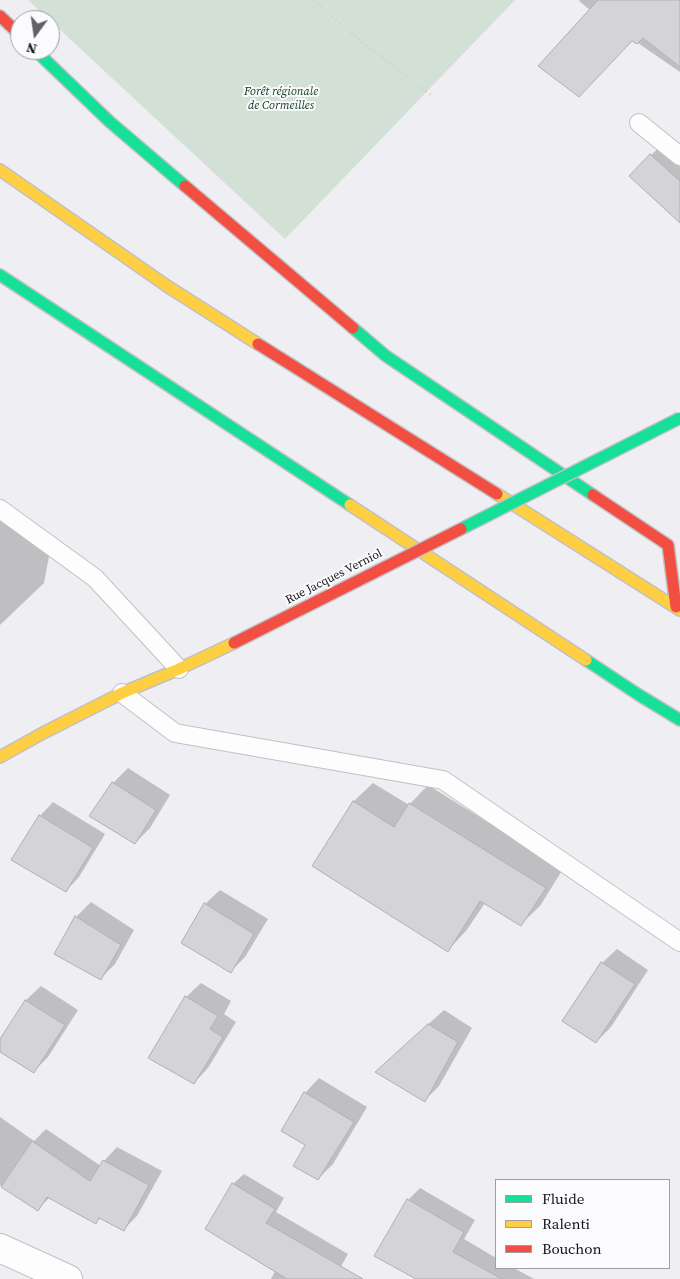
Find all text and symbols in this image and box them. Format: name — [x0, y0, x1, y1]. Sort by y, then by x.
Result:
north arrow — [10, 10, 60, 60]
text: N — [24, 38, 39, 60]
park label: Forêt régionale de Cormeilles — [244, 85, 318, 113]
street label: Rue Jacques Verniol — [283, 546, 385, 608]
legend — [495, 1179, 670, 1269]
text: Fluide — [542, 1188, 584, 1209]
text: Ralenti — [542, 1213, 590, 1234]
text: Bouchon — [542, 1238, 602, 1259]

